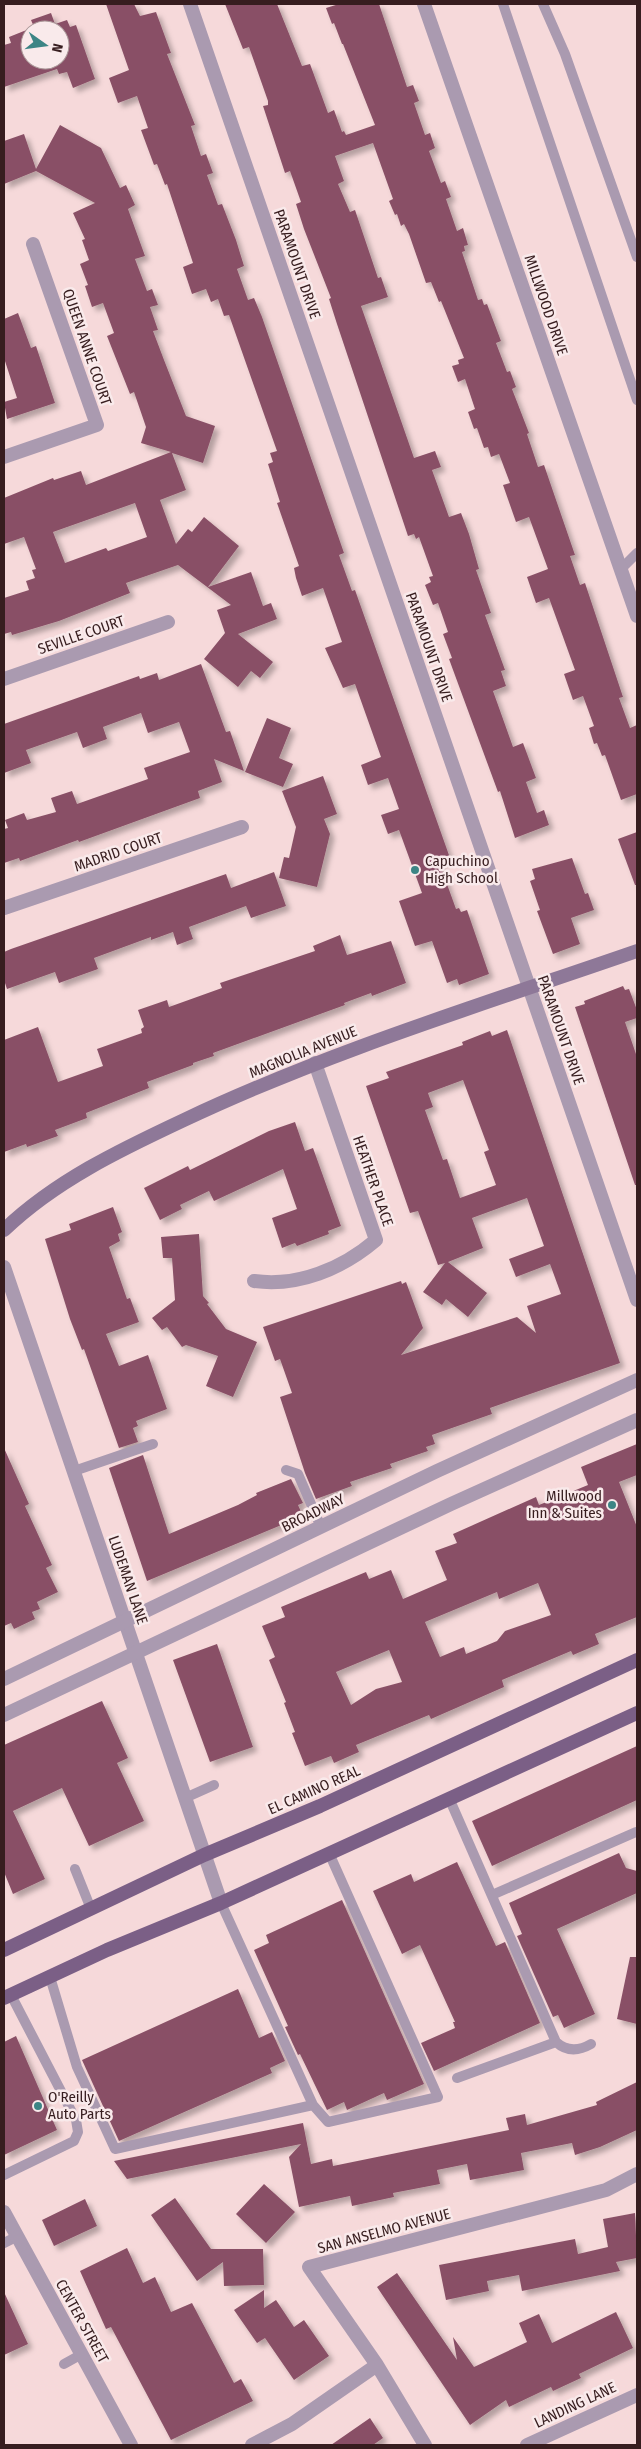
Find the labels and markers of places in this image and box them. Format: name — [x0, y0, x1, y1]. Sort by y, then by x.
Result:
place label: Capuchino High School — [425, 852, 498, 887]
marker: Capuchino High School — [409, 864, 421, 876]
place label: Millwood Inn & Suites — [528, 1487, 602, 1522]
marker: Millwood Inn & Suites — [606, 1499, 618, 1511]
place label: O'Reilly Auto Parts — [48, 2088, 111, 2123]
marker: O'Reilly Auto Parts — [32, 2100, 44, 2112]

